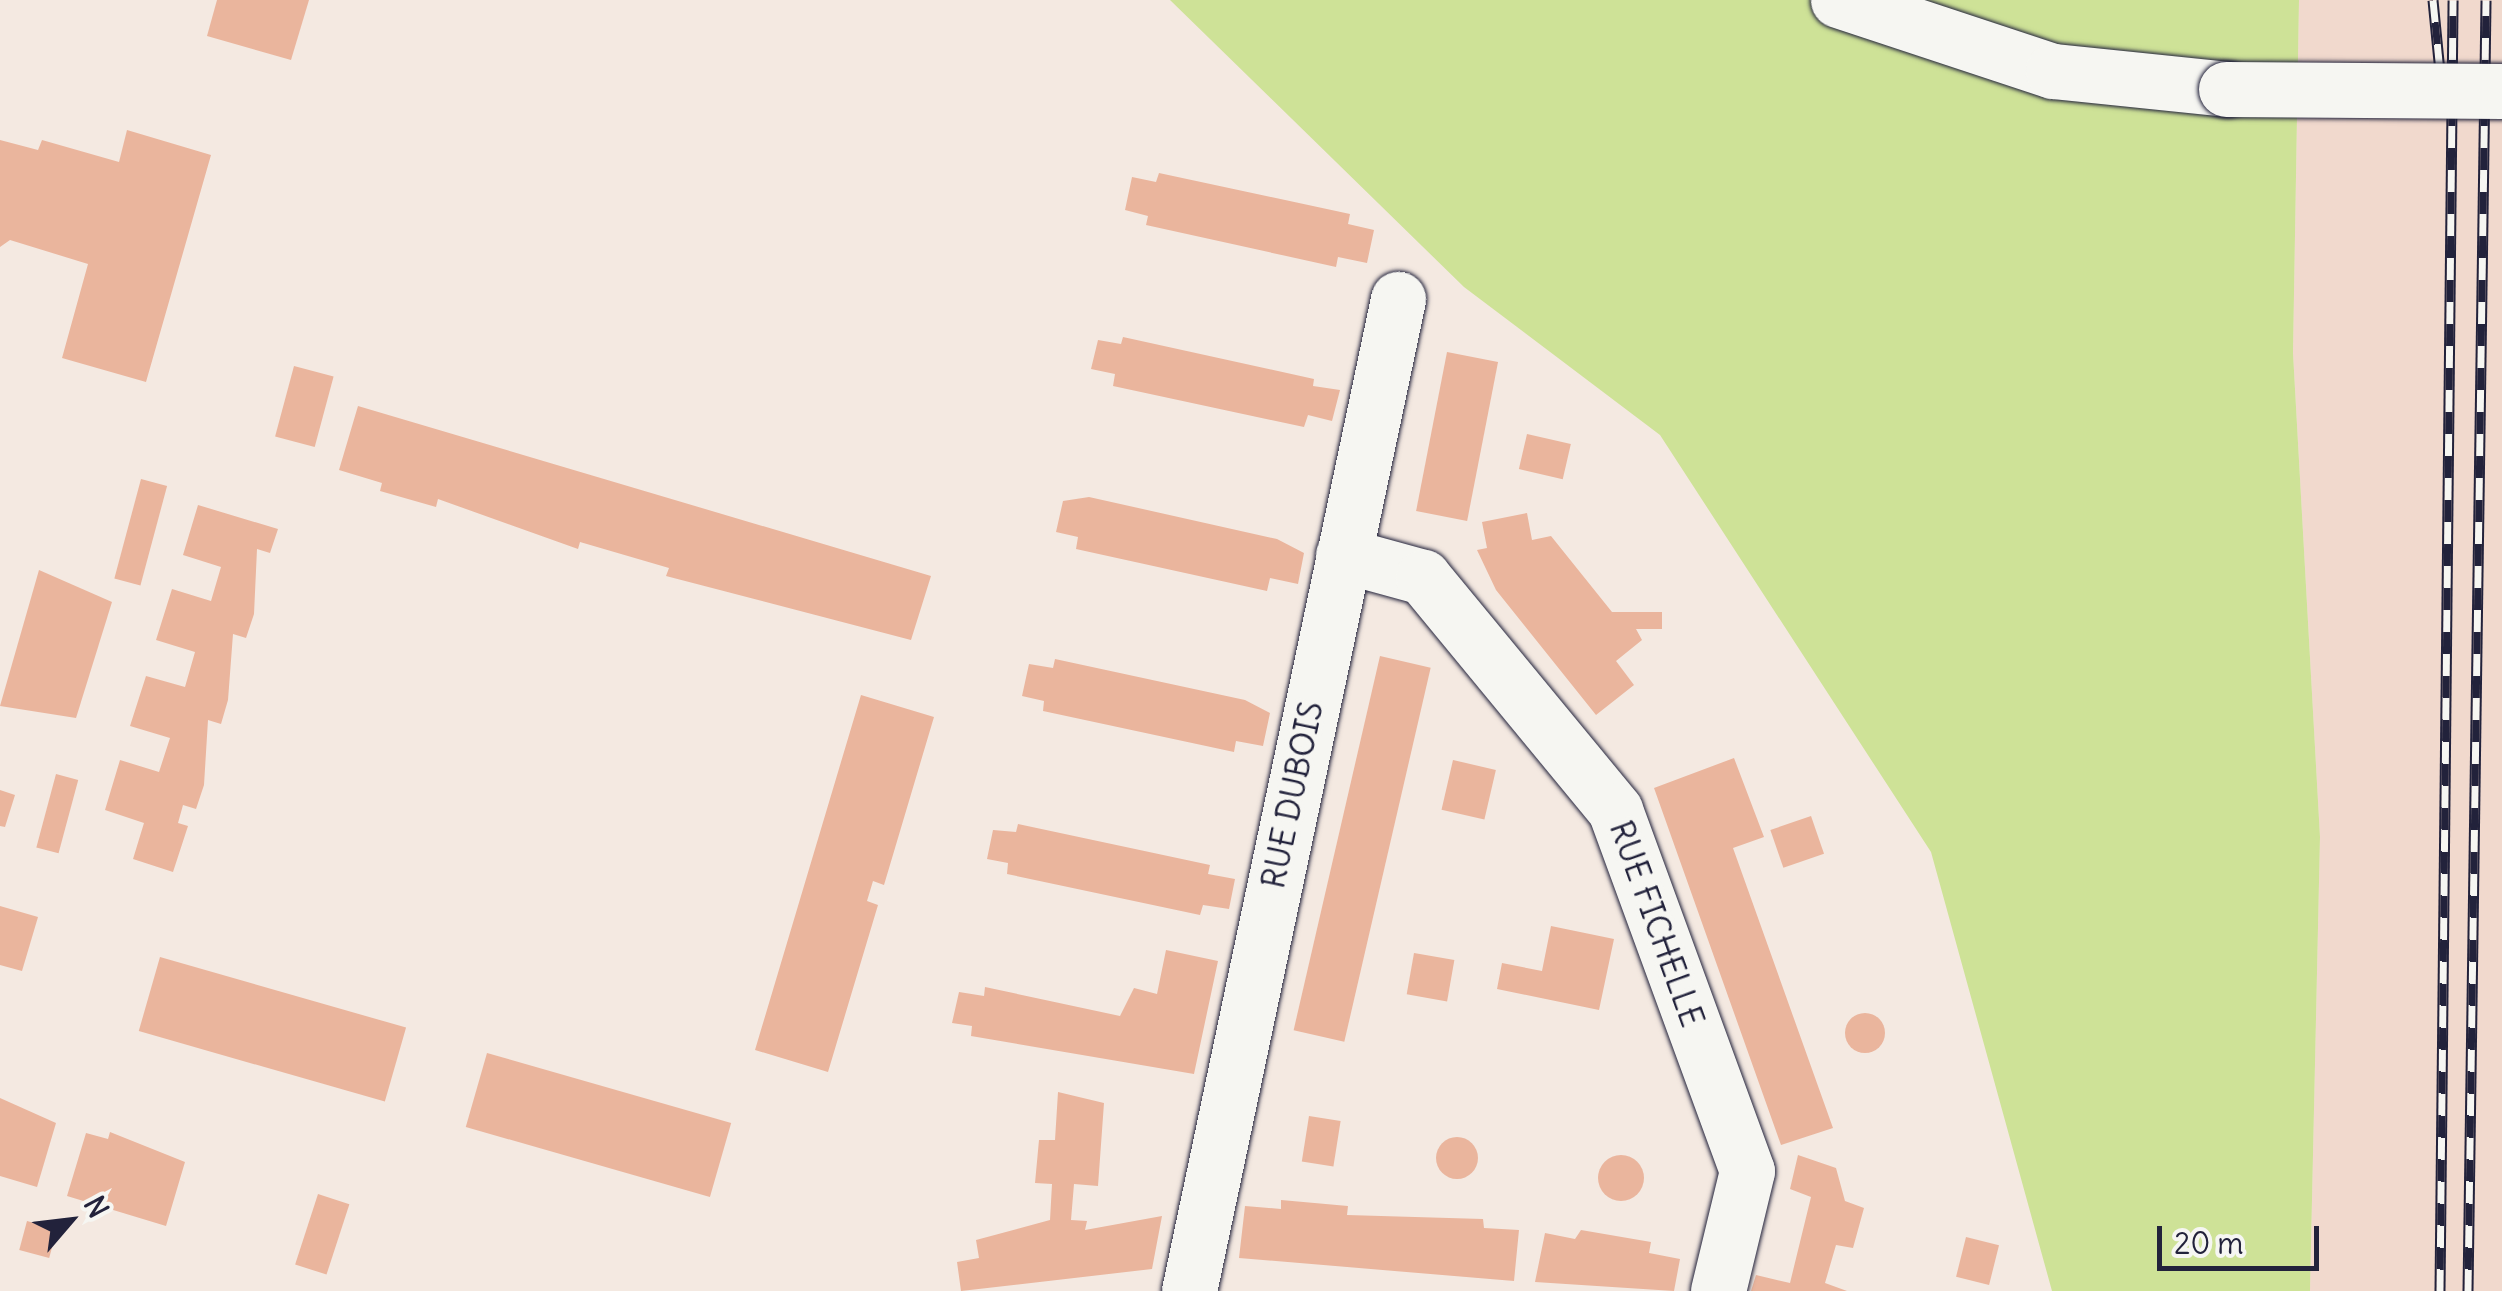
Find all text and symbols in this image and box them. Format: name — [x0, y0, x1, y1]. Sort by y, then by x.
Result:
street label: RUE DUBOIS — [1254, 698, 1332, 892]
street label: RUE FICHELLE — [1601, 816, 1711, 1032]
north arrow — [20, 1171, 120, 1271]
text: N — [76, 1190, 117, 1224]
scale bar — [2162, 1206, 2324, 1268]
text: 20 m — [2174, 1224, 2244, 1262]

